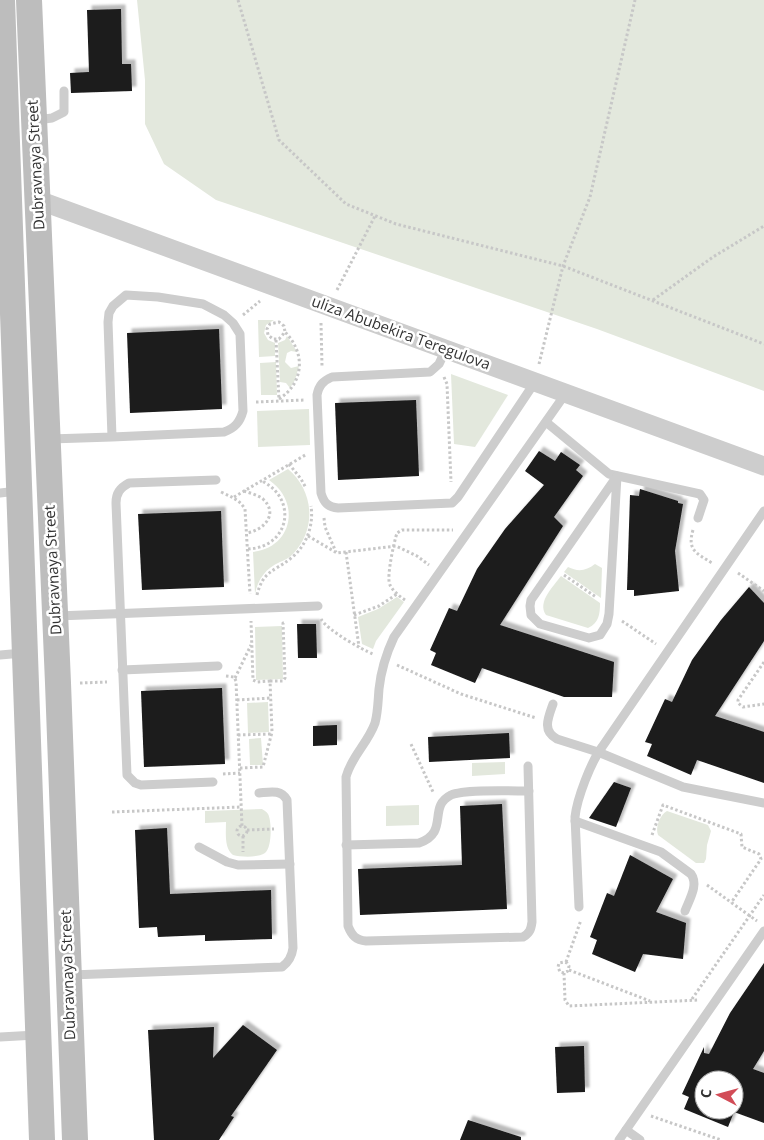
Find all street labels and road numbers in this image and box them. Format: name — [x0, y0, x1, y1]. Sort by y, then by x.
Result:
street label: Dubravnaya Street — [22, 99, 48, 231]
street label: uliza Abubekira Teregulova — [309, 290, 493, 374]
street label: Dubravnaya Street — [39, 504, 65, 636]
street label: Dubravnaya Street — [55, 910, 79, 1041]

